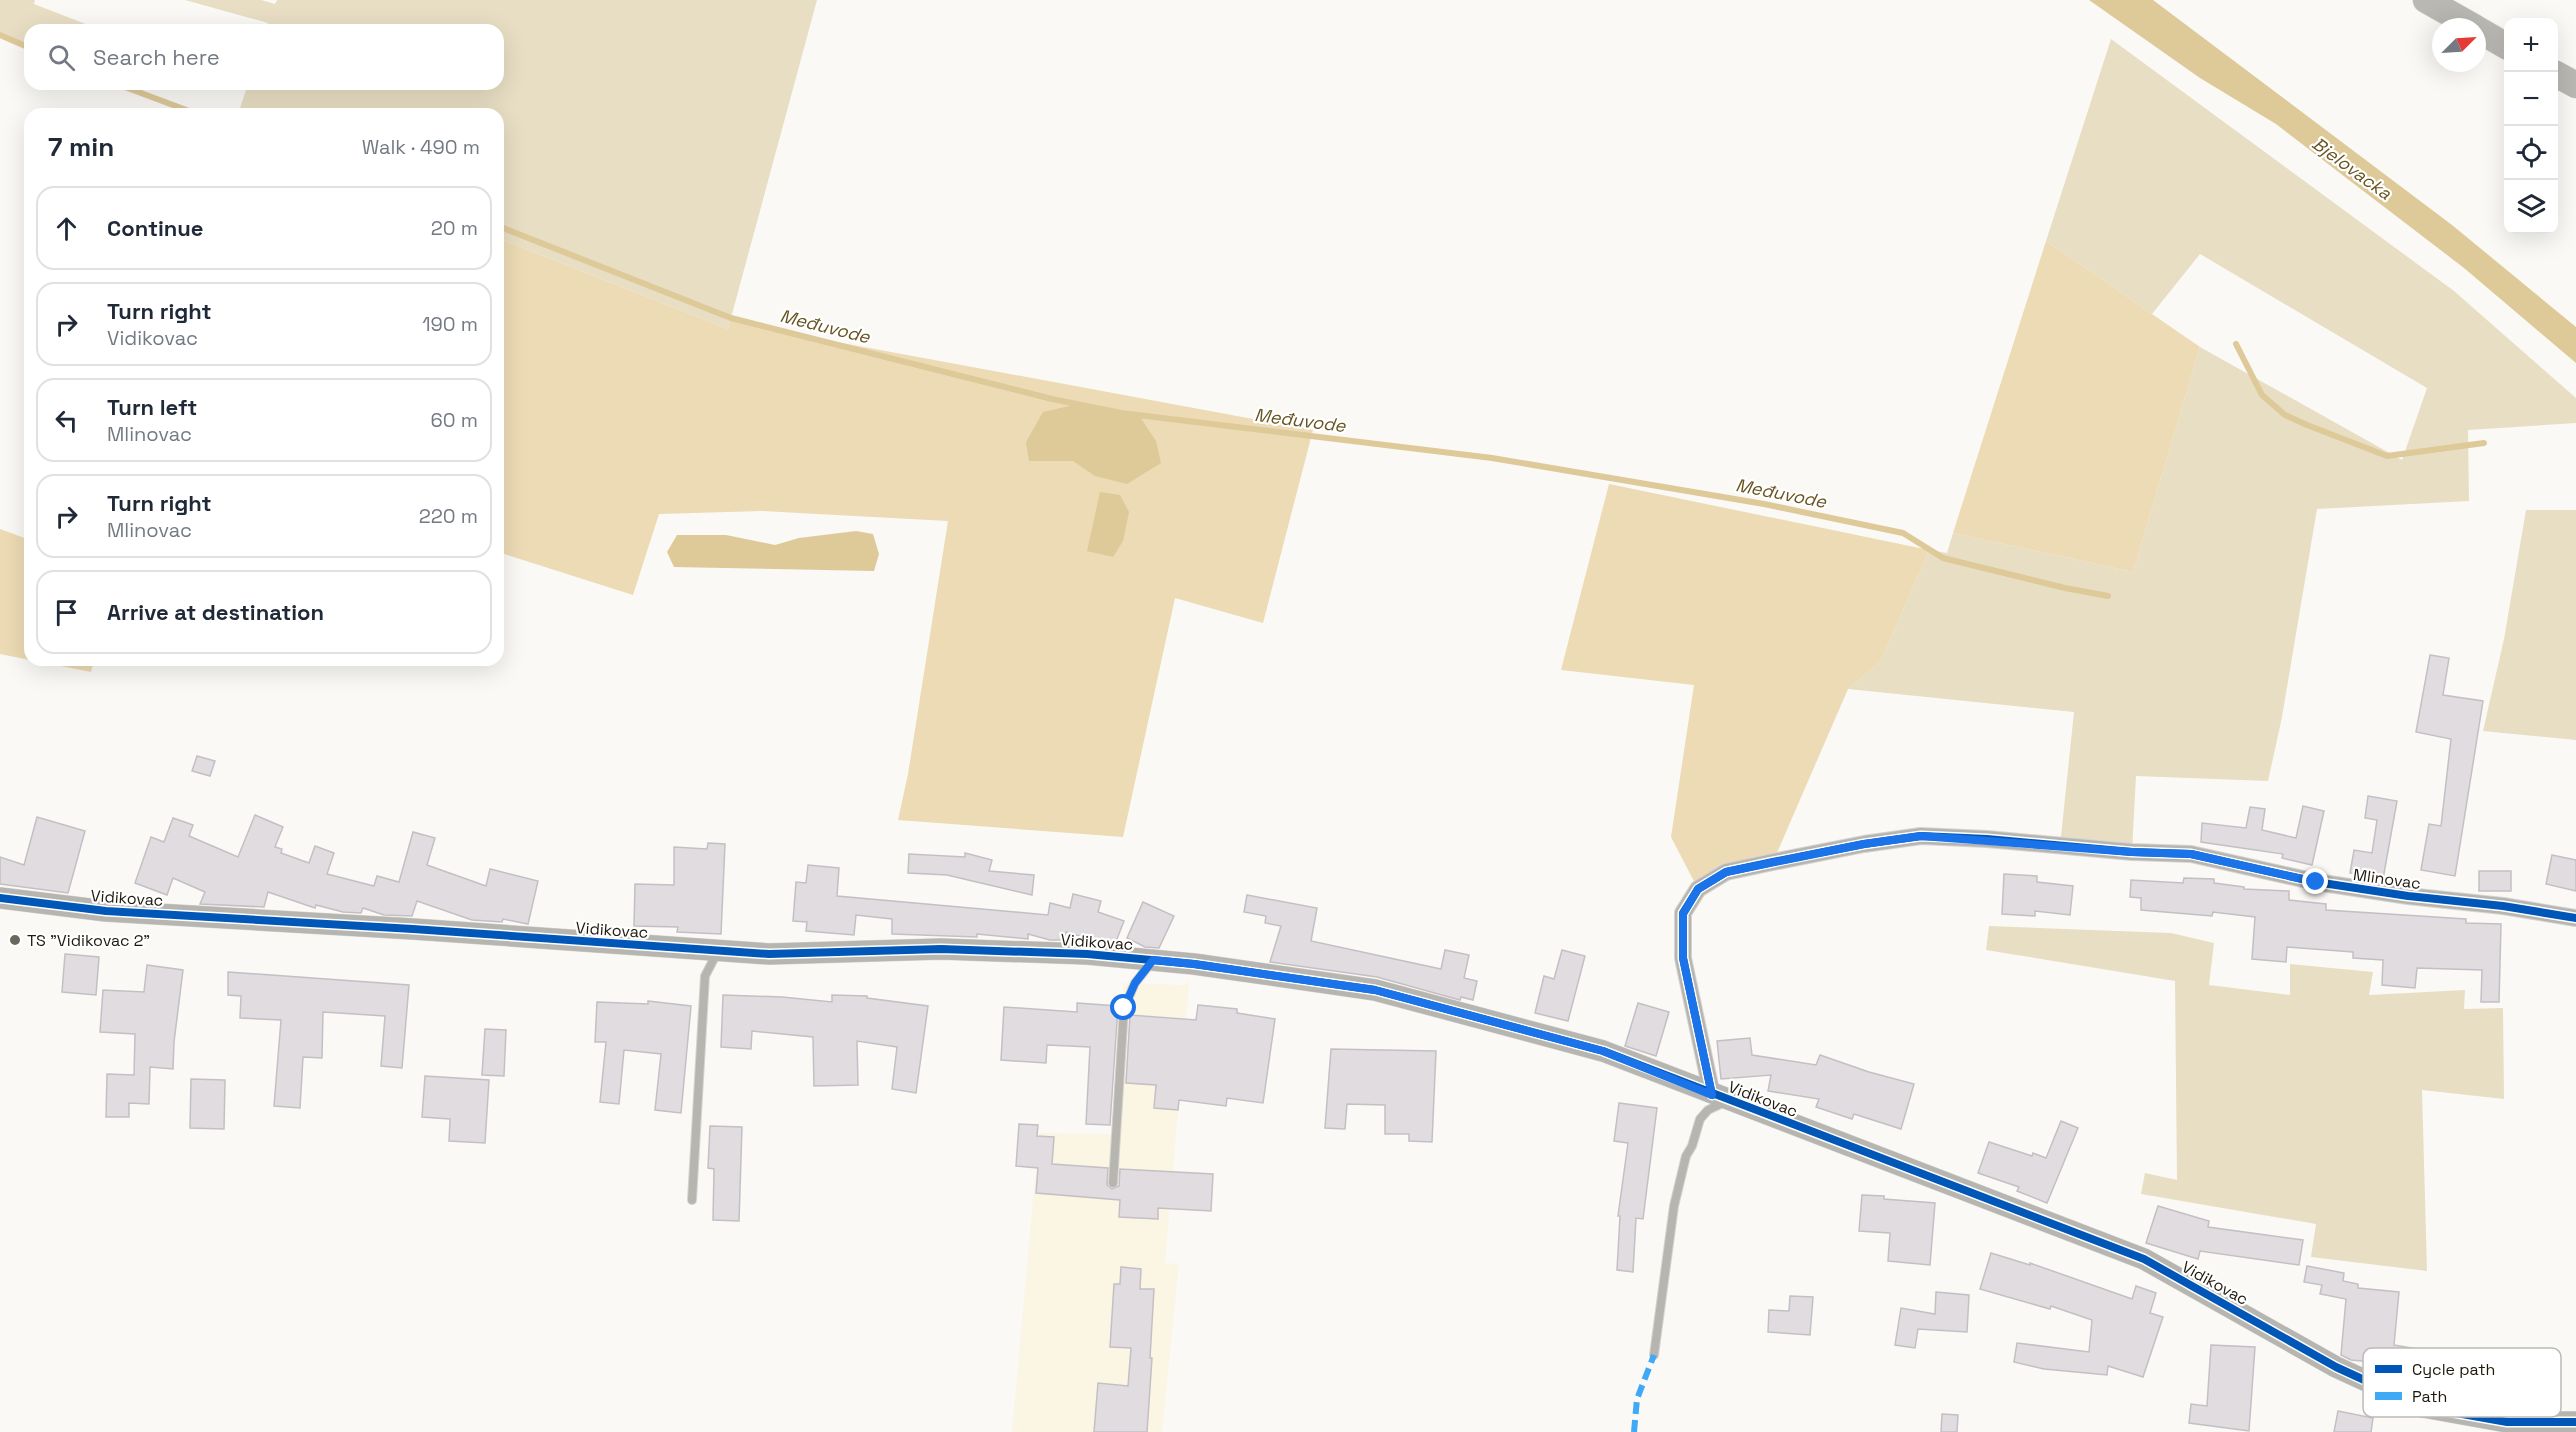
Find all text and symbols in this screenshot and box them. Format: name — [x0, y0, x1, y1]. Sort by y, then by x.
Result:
north arrow — [2432, 18, 2486, 72]
map controls — [2504, 18, 2558, 234]
button: + — [2504, 18, 2558, 72]
search box — [24, 24, 504, 90]
icon: search — [45, 41, 78, 74]
text: Search here — [93, 43, 220, 71]
button: − — [2504, 72, 2558, 126]
button: locate — [2504, 126, 2558, 180]
text: 7 min — [48, 130, 114, 164]
water label: Bjelovacka — [2308, 132, 2397, 205]
text: Walk · 490 m — [362, 134, 480, 160]
button: layers — [2504, 180, 2558, 234]
icon: ahead — [50, 212, 83, 245]
text: Continue — [107, 214, 203, 242]
text: 20 m — [431, 215, 478, 241]
text: Turn right — [107, 297, 212, 325]
water label: Međuvode — [778, 304, 873, 349]
icon: right — [50, 308, 83, 341]
text: 190 m — [422, 311, 478, 337]
text: Vidikovac — [107, 325, 198, 351]
text: Turn left — [107, 393, 197, 421]
water label: Međuvode — [1253, 403, 1348, 437]
icon: left — [50, 404, 83, 437]
text: 60 m — [431, 407, 478, 433]
text: Mlinovac — [107, 421, 192, 447]
water label: Međuvode — [1734, 473, 1829, 513]
text: Turn right — [107, 489, 212, 517]
icon: right — [50, 500, 83, 533]
text: 220 m — [419, 503, 478, 529]
text: Mlinovac — [107, 517, 192, 543]
icon: arrive — [50, 596, 83, 629]
text: Arrive at destination — [107, 598, 324, 626]
street label: Mlinovac — [2352, 864, 2422, 894]
route end — [2302, 868, 2328, 894]
street label: Vidikovac — [90, 885, 164, 911]
street label: Vidikovac — [575, 917, 649, 943]
street label: Vidikovac — [1060, 929, 1134, 955]
place label: TS "Vidikovac 2" — [27, 930, 150, 951]
marker: TS "Vidikovac 2" — [8, 933, 22, 947]
route start — [1110, 994, 1136, 1020]
street label: Vidikovac — [1725, 1076, 1801, 1122]
street label: Vidikovac — [2178, 1256, 2252, 1310]
legend — [2363, 1348, 2561, 1417]
text: Cycle path — [2412, 1359, 2495, 1380]
text: Path — [2412, 1386, 2447, 1407]

